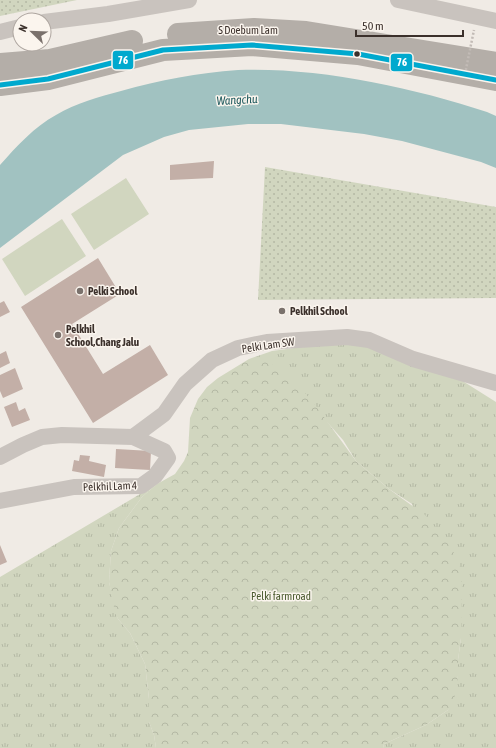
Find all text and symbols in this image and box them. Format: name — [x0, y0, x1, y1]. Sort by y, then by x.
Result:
north arrow — [12, 12, 52, 52]
scale bar — [356, 12, 463, 38]
text: 50 m — [362, 19, 384, 33]
text: N — [16, 23, 30, 33]
street label: S Doebum Lam — [218, 24, 278, 36]
unlabelled marker — [352, 49, 362, 59]
line badge: 76 — [112, 50, 134, 70]
line badge: 76 — [390, 53, 413, 72]
text: 76 — [118, 54, 128, 66]
text: 76 — [397, 56, 407, 68]
water label: Wangchu — [216, 92, 258, 108]
place label: Pelki School — [88, 285, 138, 297]
marker: Pelki School — [75, 286, 85, 296]
place label: Pelkhil School — [290, 305, 349, 317]
marker: Pelkhil School — [277, 306, 287, 316]
place label: Pelkhil School,Chang Jalu — [66, 323, 139, 348]
marker: Pelkhil School,Chang Jalu — [53, 330, 63, 340]
street label: Pelki Lam SW — [241, 335, 295, 355]
street label: Pelkhil Lam 4 — [83, 479, 137, 493]
park label: Pelki farmroad — [251, 590, 311, 602]

